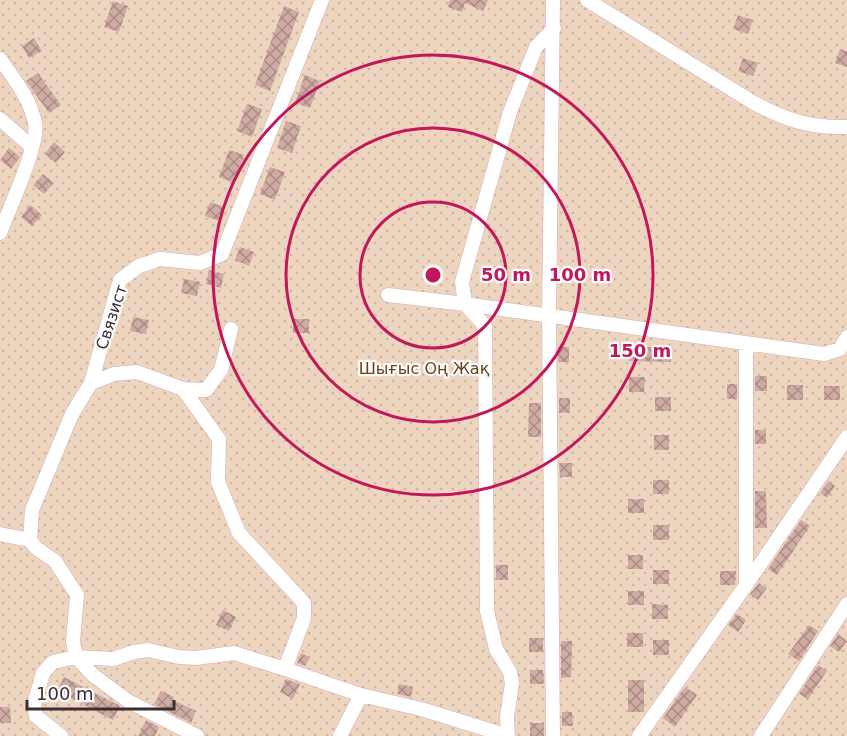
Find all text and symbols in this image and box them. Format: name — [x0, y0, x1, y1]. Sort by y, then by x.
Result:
text: 50 m — [481, 264, 531, 285]
text: 100 m — [549, 264, 611, 285]
centre of rings — [423, 265, 443, 285]
street label: Связист — [92, 282, 131, 352]
text: 150 m — [609, 340, 671, 361]
park label: Шығыс Оң Жақ — [359, 359, 490, 378]
scale bar — [27, 673, 174, 711]
text: 100 m — [36, 683, 94, 704]

